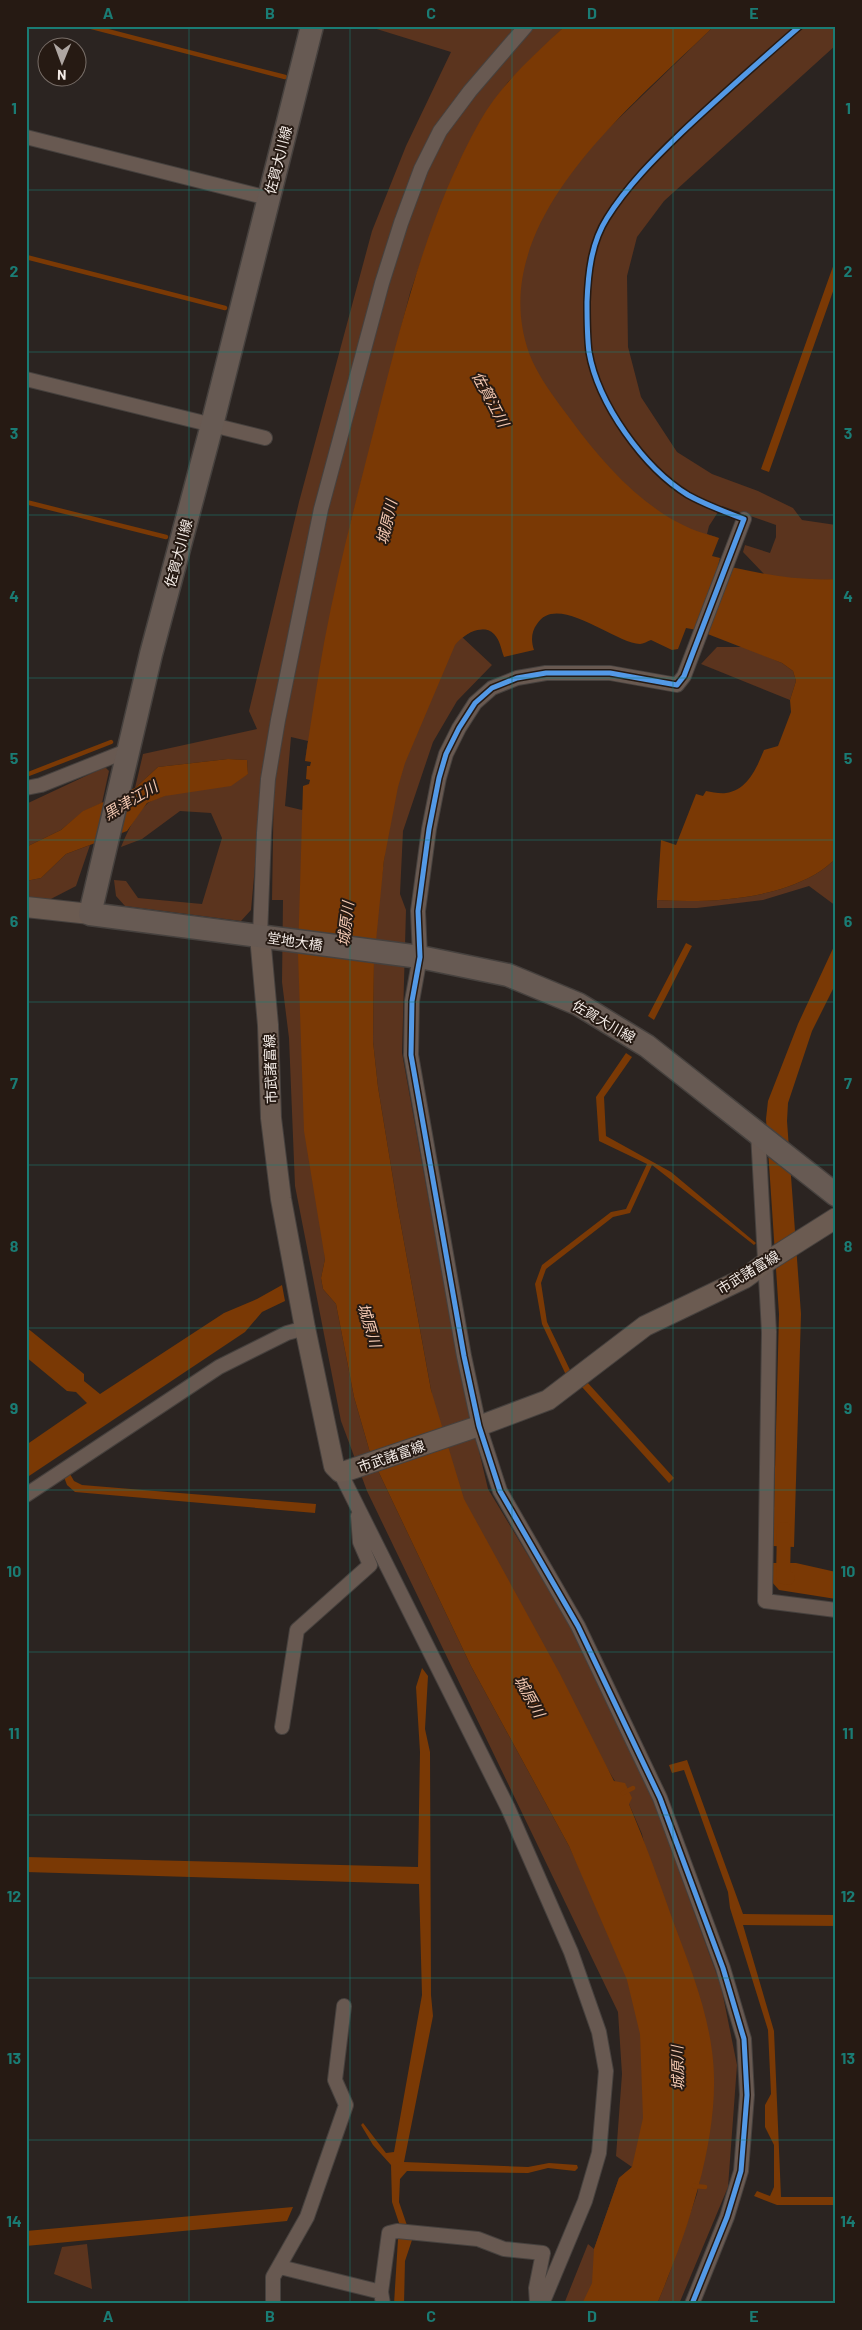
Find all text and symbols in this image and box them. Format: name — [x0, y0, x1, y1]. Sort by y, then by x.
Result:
text: A — [103, 3, 114, 22]
text: B — [265, 3, 275, 22]
text: C — [426, 3, 436, 22]
text: D — [587, 3, 597, 22]
text: E — [749, 3, 759, 22]
north arrow — [38, 38, 88, 88]
text: N — [57, 67, 67, 84]
text: 1 — [11, 98, 17, 117]
text: 1 — [845, 98, 851, 117]
street label: 佐賀大川線 — [261, 124, 295, 196]
text: 2 — [10, 261, 19, 280]
text: 2 — [844, 261, 853, 280]
water label: 佐賀江川 — [469, 368, 514, 431]
text: 3 — [10, 423, 18, 442]
text: 3 — [844, 423, 852, 442]
water label: 城原川 — [372, 496, 400, 546]
street label: 佐賀大川線 — [161, 517, 195, 589]
text: 4 — [9, 586, 19, 605]
text: 4 — [843, 586, 853, 605]
text: 5 — [10, 748, 19, 767]
text: 5 — [844, 748, 853, 767]
water label: 黒津江川 — [100, 776, 162, 823]
water label: 城原川 — [333, 899, 357, 947]
text: 6 — [10, 911, 19, 930]
text: 6 — [844, 911, 853, 930]
street label: 堂地大橋 — [266, 929, 324, 953]
street label: 佐賀大川線 — [569, 996, 639, 1046]
street label: 市武諸富線 — [260, 1034, 280, 1104]
text: 7 — [10, 1073, 18, 1092]
text: 7 — [844, 1073, 852, 1092]
text: 8 — [10, 1236, 19, 1255]
text: 8 — [844, 1236, 853, 1255]
street label: 市武諸富線 — [714, 1247, 782, 1297]
water label: 城原川 — [355, 1301, 386, 1351]
text: 9 — [10, 1398, 18, 1417]
text: 9 — [844, 1398, 852, 1417]
street label: 市武諸富線 — [355, 1437, 427, 1475]
text: 10 — [7, 1561, 21, 1580]
text: 10 — [841, 1561, 855, 1580]
water label: 城原川 — [511, 1672, 550, 1722]
text: 11 — [8, 1723, 20, 1742]
text: 11 — [842, 1723, 854, 1742]
text: 12 — [7, 1886, 21, 1905]
text: 12 — [841, 1886, 855, 1905]
water label: 城原川 — [668, 2043, 686, 2091]
text: 13 — [7, 2048, 21, 2067]
text: 13 — [841, 2048, 855, 2067]
text: 14 — [6, 2211, 22, 2230]
text: 14 — [840, 2211, 856, 2230]
text: A — [103, 2306, 114, 2325]
text: B — [265, 2306, 275, 2325]
text: C — [426, 2306, 436, 2325]
text: D — [587, 2306, 597, 2325]
text: E — [749, 2306, 759, 2325]

